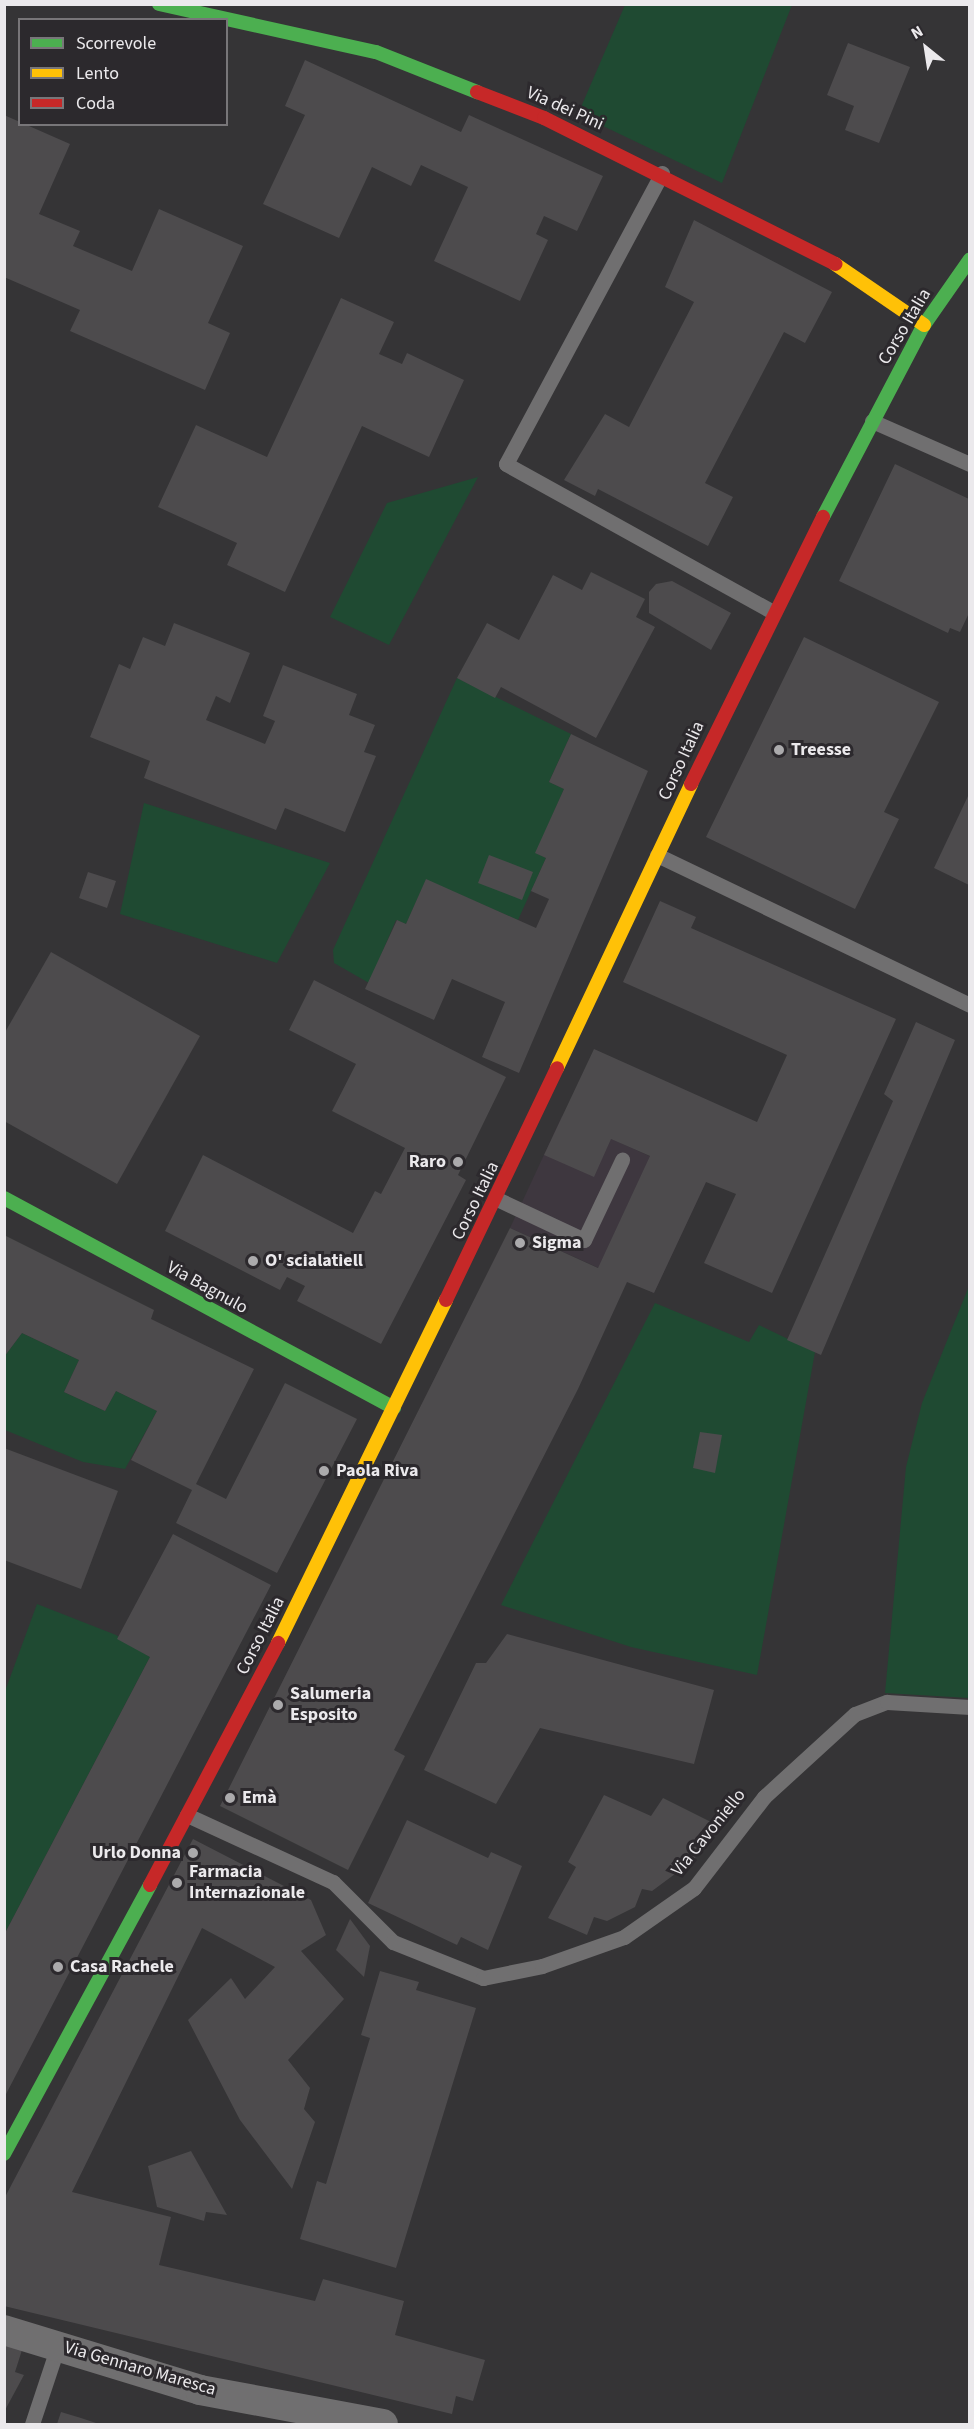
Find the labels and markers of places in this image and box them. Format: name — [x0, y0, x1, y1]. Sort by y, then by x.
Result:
place label: Treesse — [791, 739, 851, 761]
marker: Treesse — [772, 743, 786, 757]
place label: Raro — [409, 1151, 446, 1173]
marker: Raro — [451, 1155, 465, 1169]
place label: Sigma — [532, 1232, 581, 1254]
marker: Sigma — [513, 1236, 527, 1250]
place label: O' scialatiell — [265, 1250, 363, 1272]
marker: O' scialatiell — [246, 1254, 260, 1268]
place label: Paola Riva — [336, 1460, 418, 1482]
marker: Paola Riva — [317, 1464, 331, 1478]
place label: Salumeria Esposito — [290, 1684, 371, 1726]
marker: Salumeria Esposito — [271, 1698, 285, 1712]
place label: Emà — [242, 1787, 277, 1809]
marker: Emà — [223, 1791, 237, 1805]
place label: Urlo Donna — [92, 1842, 181, 1864]
marker: Urlo Donna — [186, 1846, 200, 1860]
place label: Farmacia Internazionale — [189, 1862, 305, 1904]
marker: Farmacia Internazionale — [170, 1876, 184, 1890]
place label: Casa Rachele — [70, 1956, 174, 1978]
marker: Casa Rachele — [51, 1960, 65, 1974]

